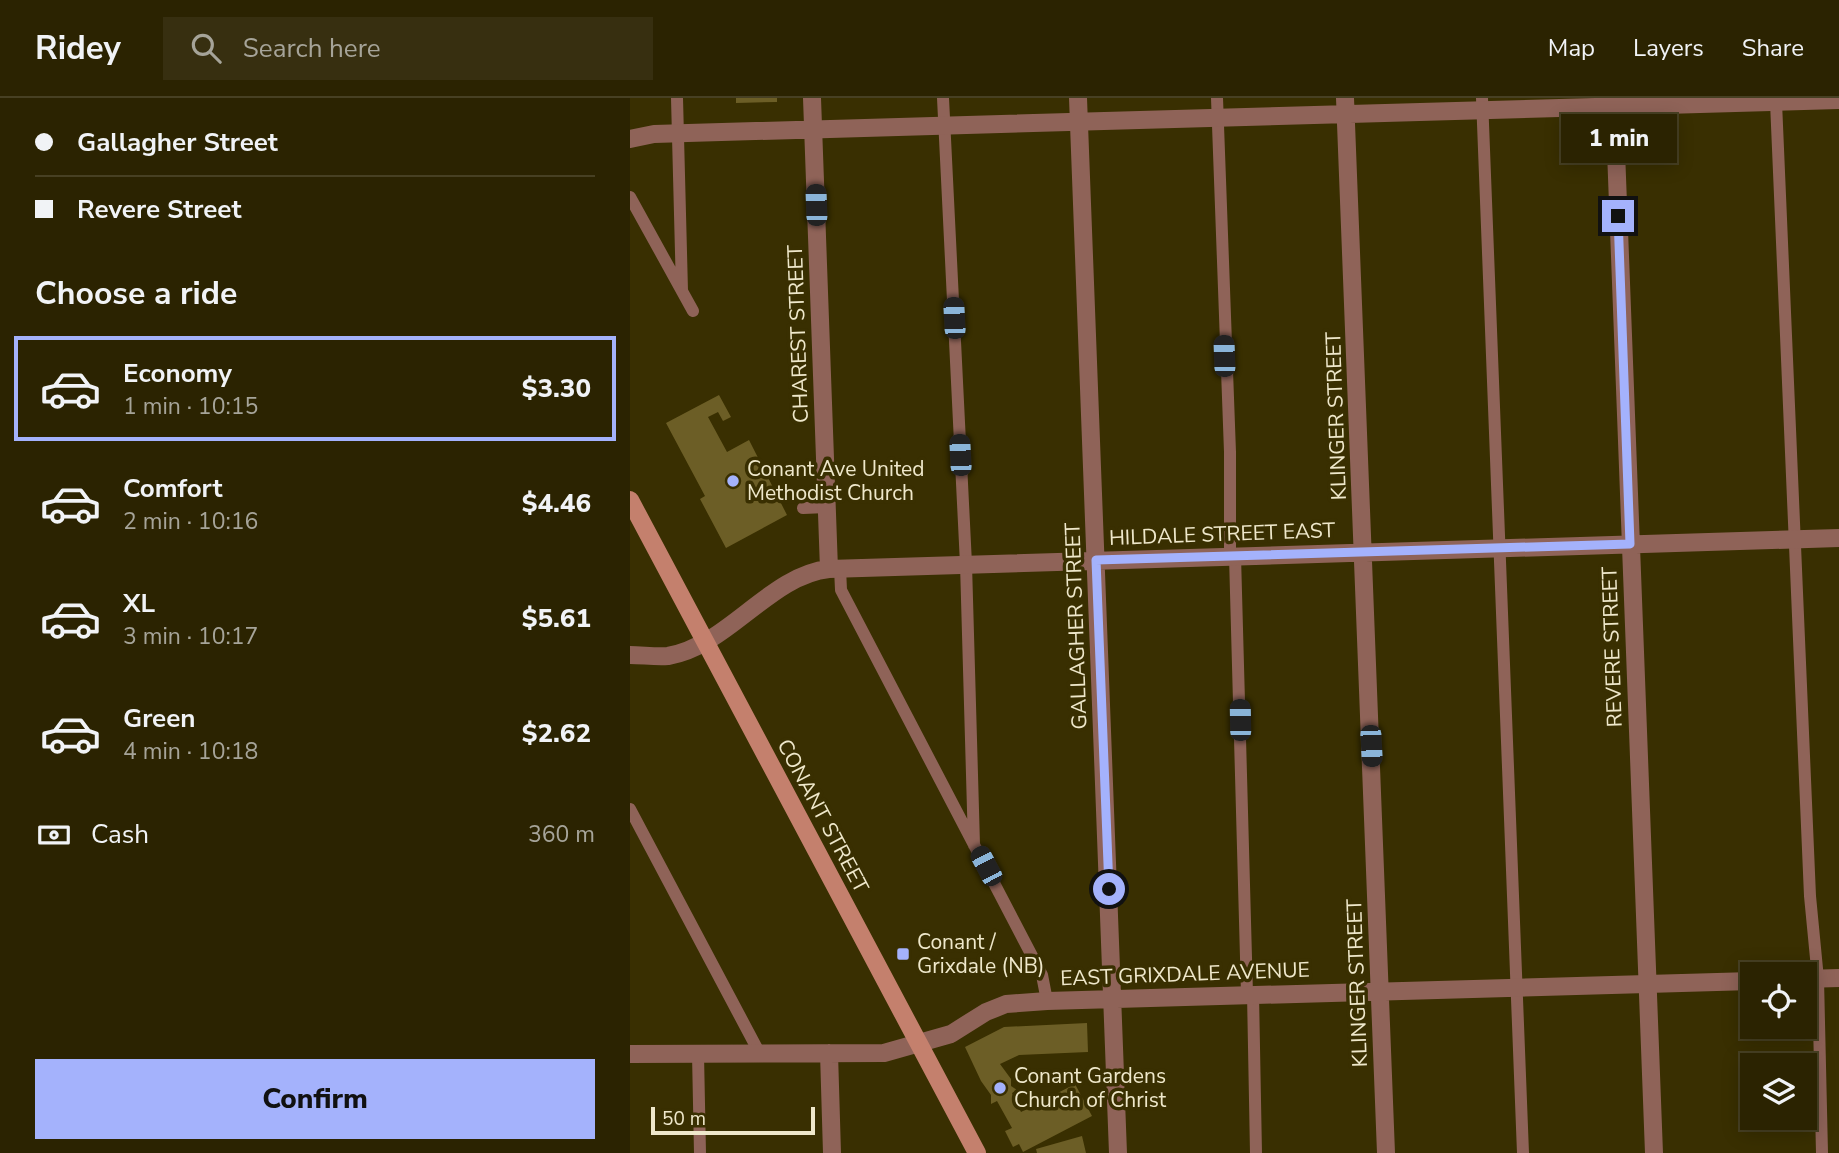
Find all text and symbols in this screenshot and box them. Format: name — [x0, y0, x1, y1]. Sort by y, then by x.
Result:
search box — [163, 17, 653, 80]
text: Ridey — [35, 26, 121, 71]
icon: search — [187, 29, 225, 67]
text: Search here — [243, 31, 381, 66]
text: Map — [1548, 32, 1595, 64]
text: Layers — [1633, 32, 1704, 64]
text: Share — [1742, 32, 1804, 64]
callout: 1 min — [1560, 115, 1676, 164]
text: 1 min — [1589, 123, 1649, 154]
text: Gallagher Street — [77, 125, 278, 160]
car — [805, 184, 828, 226]
text: Revere Street — [77, 192, 241, 227]
route end — [1602, 200, 1634, 232]
street label: CHAREST STREET — [781, 244, 815, 424]
text: Choose a ride — [35, 272, 237, 315]
car — [943, 296, 966, 340]
street label: KLINGER STREET — [1319, 331, 1353, 501]
car — [1213, 335, 1236, 377]
text: Economy — [123, 356, 232, 391]
icon: car — [39, 357, 102, 420]
text: $3.30 — [522, 371, 591, 406]
text: 1 min · 10:15 — [123, 391, 258, 422]
car — [949, 433, 972, 477]
place label: Conant Ave United Methodist Church — [747, 455, 925, 507]
text: Comfort — [123, 471, 223, 506]
icon: car — [39, 472, 102, 535]
marker: Conant Ave United Methodist Church — [725, 473, 741, 489]
text: $4.46 — [522, 486, 591, 521]
text: 2 min · 10:16 — [123, 506, 258, 537]
street label: HILDALE STREET EAST — [1108, 516, 1336, 552]
street label: GALLAGHER STREET — [1058, 522, 1094, 730]
street label: REVERE STREET — [1595, 566, 1629, 728]
text: XL — [123, 586, 155, 621]
icon: car — [39, 587, 102, 650]
text: $5.61 — [522, 601, 591, 636]
text: 3 min · 10:17 — [123, 621, 258, 652]
car — [1230, 699, 1251, 741]
text: Green — [123, 701, 196, 736]
icon: car — [39, 702, 102, 765]
text: $2.62 — [522, 716, 591, 751]
car — [1360, 724, 1383, 768]
street label: CONANT STREET — [771, 734, 876, 898]
text: 4 min · 10:18 — [123, 736, 258, 767]
icon: cash — [35, 816, 73, 854]
text: Cash — [91, 817, 149, 852]
text: 360 m — [528, 819, 595, 850]
car — [967, 843, 1006, 889]
route start — [1093, 873, 1125, 905]
street label: KLINGER STREET — [1340, 898, 1374, 1068]
place label: Conant / Grixdale (NB) — [917, 928, 1045, 980]
marker: Conant / Grixdale (NB) — [895, 946, 911, 962]
street label: EAST GRIXDALE AVENUE — [1060, 956, 1310, 992]
map controls — [1740, 962, 1817, 1130]
button: locate — [1740, 962, 1817, 1039]
button: layers — [1740, 1053, 1817, 1130]
button: Confirm — [35, 1059, 595, 1139]
place label: Conant Gardens Church of Christ — [1014, 1062, 1167, 1114]
marker: Conant Gardens Church of Christ — [992, 1080, 1008, 1096]
scale bar — [651, 1104, 816, 1136]
text: 50 m — [662, 1106, 706, 1132]

